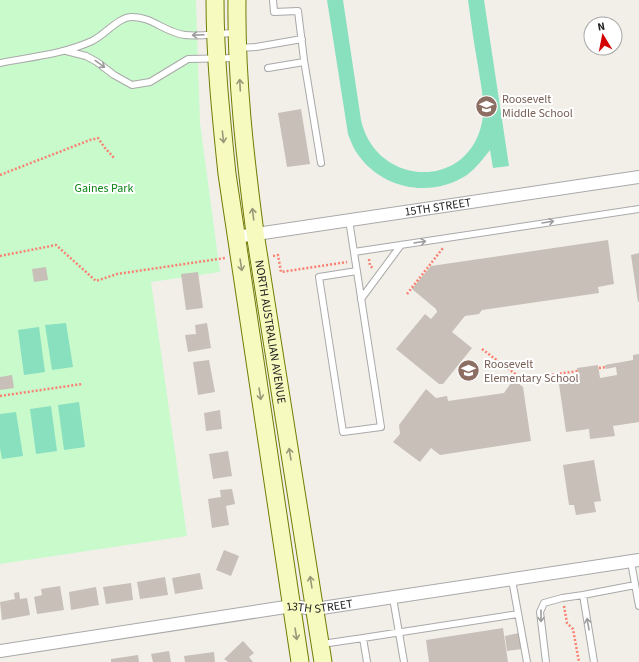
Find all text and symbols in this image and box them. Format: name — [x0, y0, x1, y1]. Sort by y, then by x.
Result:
north arrow — [583, 16, 623, 56]
text: N — [596, 19, 606, 35]
one-way arrow — [192, 31, 205, 39]
one-way arrow — [94, 60, 105, 69]
one-way arrow — [236, 79, 243, 92]
place label: Roosevelt Middle School — [502, 91, 573, 122]
school or university icon: Roosevelt Middle School — [474, 93, 500, 119]
one-way arrow — [219, 130, 227, 143]
park label: Gaines Park — [75, 180, 133, 197]
street label: 15TH STREET — [403, 194, 473, 221]
one-way arrow — [249, 208, 256, 221]
one-way arrow — [541, 218, 554, 226]
one-way arrow — [413, 238, 426, 246]
one-way arrow — [237, 259, 245, 272]
street label: NORTH AUSTRALIAN AVENUE — [250, 259, 290, 405]
place label: Roosevelt Elementary School — [484, 356, 579, 387]
school or university icon: Roosevelt Elementary School — [455, 358, 481, 384]
one-way arrow — [256, 387, 264, 400]
one-way arrow — [286, 447, 294, 460]
one-way arrow — [307, 576, 315, 589]
street label: 13TH STREET — [285, 595, 354, 618]
one-way arrow — [537, 609, 545, 622]
one-way arrow — [583, 617, 591, 630]
one-way arrow — [292, 627, 300, 640]

